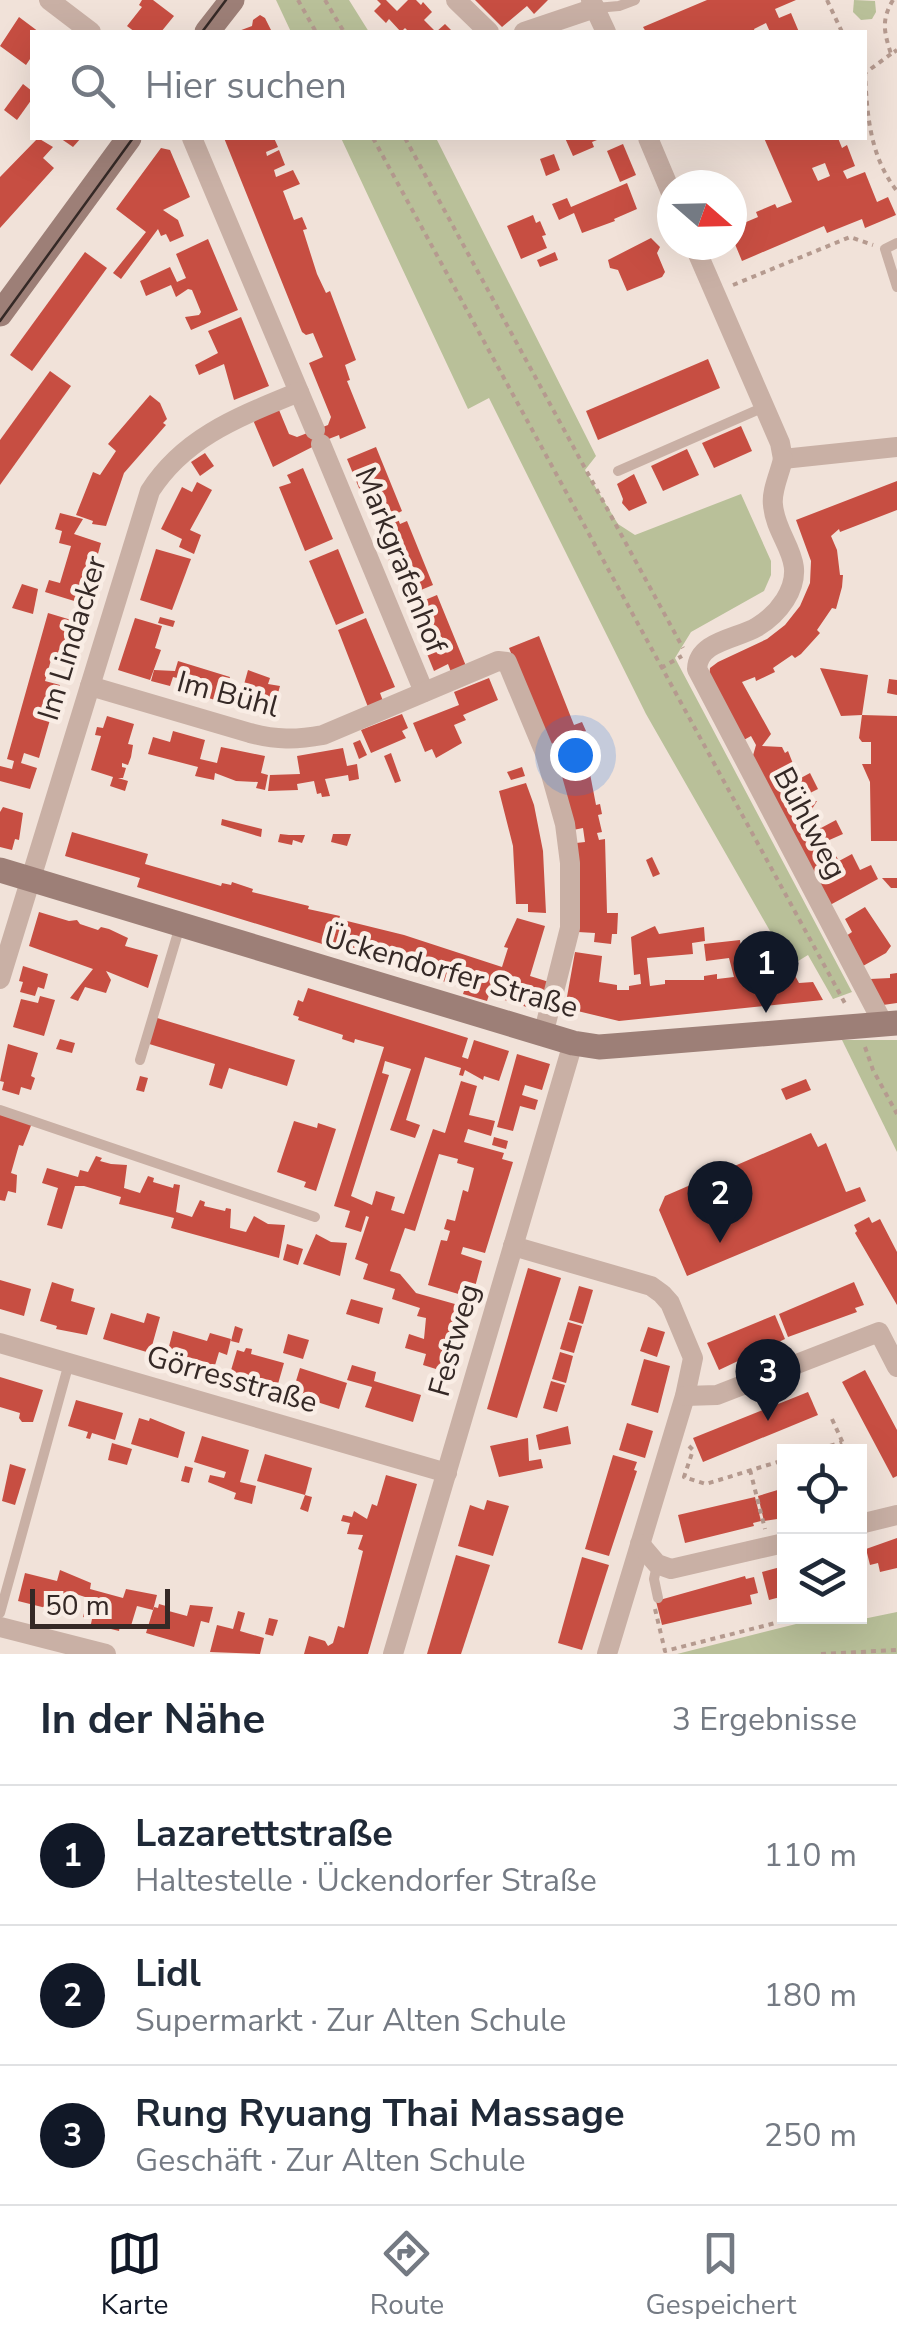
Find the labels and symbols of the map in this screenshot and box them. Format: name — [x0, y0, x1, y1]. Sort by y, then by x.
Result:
north arrow — [657, 170, 747, 260]
street label: Markgrafenhof — [345, 461, 457, 660]
street label: Im Lindacker — [28, 551, 117, 725]
street label: Im Bühl — [172, 661, 284, 728]
your location — [550, 730, 601, 781]
street label: Bühlweg — [763, 760, 856, 886]
street label: Ückendorfer Straße — [319, 917, 583, 1028]
pin: 1 — [734, 930, 798, 1013]
pin: 2 — [688, 1160, 752, 1243]
street label: Festweg — [419, 1279, 490, 1401]
street label: Görresstraße — [142, 1336, 322, 1423]
pin: 3 — [736, 1338, 800, 1421]
scale bar — [30, 1584, 170, 1628]

